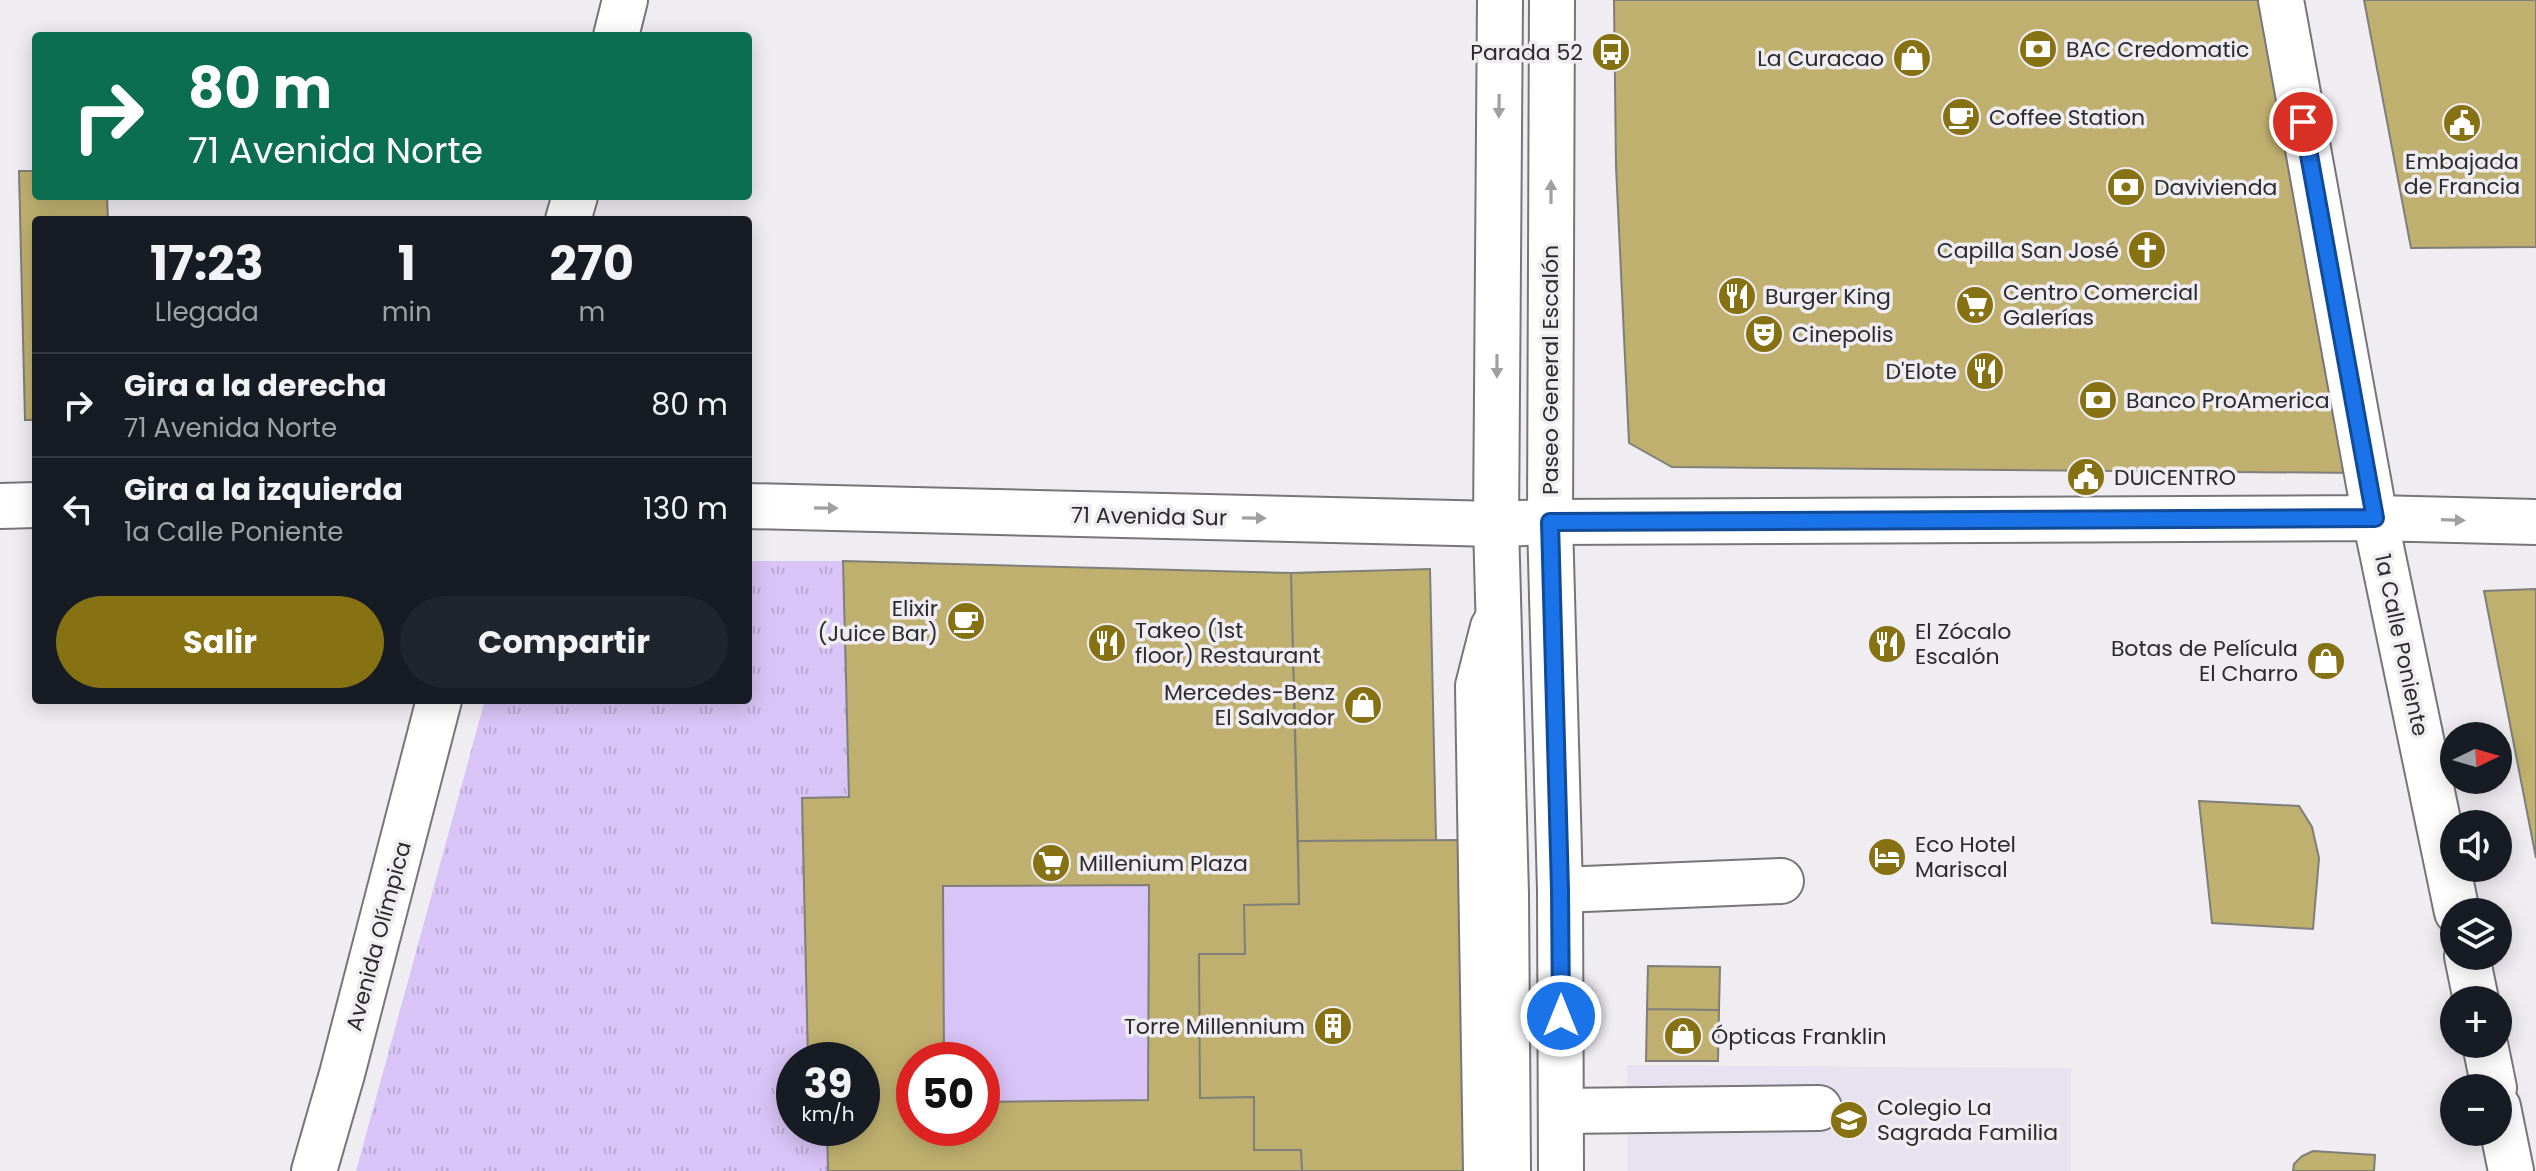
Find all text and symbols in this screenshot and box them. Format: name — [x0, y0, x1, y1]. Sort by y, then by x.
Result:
bank icon: BAC Credomatic — [2017, 28, 2059, 70]
bus stop icon: Parada 52 — [1590, 31, 1632, 73]
place label: BAC Credomatic — [2066, 34, 2249, 65]
place label: Parada 52 — [1470, 37, 1583, 68]
shop icon: La Curacao — [1891, 37, 1933, 79]
place label: La Curacao — [1757, 43, 1884, 74]
text: 80 m — [188, 49, 332, 128]
icon: right — [56, 64, 160, 168]
pin — [2269, 88, 2337, 156]
one-way arrow — [1493, 94, 1505, 119]
cafe icon: Coffee Station — [1940, 96, 1982, 138]
icon: arrive — [2281, 100, 2325, 144]
place label: Coffee Station — [1989, 102, 2145, 133]
public building icon: Embajada de Francia — [2441, 102, 2483, 144]
text: 71 Avenida Norte — [188, 125, 483, 176]
place label: Embajada de Francia — [2404, 146, 2520, 202]
bank icon: Davivienda — [2105, 166, 2147, 208]
place label: Davivienda — [2154, 172, 2277, 203]
one-way arrow — [1545, 179, 1557, 204]
church icon: Capilla San José — [2126, 229, 2168, 271]
text: 17:23 — [150, 230, 264, 297]
text: 1 — [398, 230, 416, 297]
text: 270 — [550, 230, 634, 297]
place label: Capilla San José — [1937, 235, 2119, 266]
street label: Paseo General Escalón — [1535, 245, 1566, 495]
restaurant icon: Burger King — [1716, 275, 1758, 317]
place label: Centro Comercial Galerías — [2003, 277, 2199, 333]
place label: Burger King — [1765, 281, 1891, 312]
supermarket icon: Centro Comercial Galerías — [1954, 284, 1996, 326]
text: Llegada — [155, 294, 259, 330]
text: min — [382, 294, 432, 330]
text: m — [578, 294, 605, 330]
theatre icon: Cinepolis — [1743, 313, 1785, 355]
place label: Cinepolis — [1792, 319, 1893, 350]
restaurant icon: D'Elote — [1964, 350, 2006, 392]
one-way arrow — [1491, 354, 1503, 379]
place label: D'Elote — [1886, 356, 1957, 387]
text: Gira a la derecha — [124, 364, 387, 407]
bank icon: Banco ProAmerica — [2077, 379, 2119, 421]
icon: right — [56, 383, 100, 427]
text: 80 m — [651, 383, 728, 426]
place label: Banco ProAmerica — [2126, 385, 2330, 416]
text: 71 Avenida Norte — [124, 410, 337, 446]
public building icon: DUICENTRO — [2065, 456, 2107, 498]
place label: DUICENTRO — [2114, 462, 2236, 493]
text: Gira a la izquierda — [124, 468, 403, 511]
icon: left — [56, 487, 100, 531]
text: 130 m — [643, 487, 728, 530]
street label: 71 Avenida Sur — [1071, 500, 1227, 533]
one-way arrow — [814, 501, 839, 514]
one-way arrow — [1242, 512, 1267, 524]
text: 1a Calle Poniente — [124, 514, 343, 550]
one-way arrow — [2441, 514, 2466, 526]
street label: 1a Calle Poniente — [2367, 551, 2436, 739]
place label: Elixir (Juice Bar) — [817, 593, 938, 649]
button: Salir — [56, 596, 384, 688]
button: Compartir — [400, 596, 728, 688]
cafe icon: Elixir (Juice Bar) — [945, 600, 987, 642]
place label: Takeo (1st floor) Restaurant — [1135, 615, 1321, 671]
place label: El Zócalo Escalón — [1915, 616, 2011, 672]
restaurant icon: Takeo (1st floor) Restaurant — [1086, 622, 1128, 664]
restaurant icon: El Zócalo Escalón — [1866, 623, 1908, 665]
place label: Botas de Película El Charro — [2111, 633, 2298, 689]
shop icon: Botas de Película El Charro — [2305, 640, 2347, 682]
place label: Mercedes-Benz El Salvador — [1164, 677, 1335, 733]
shop icon: Mercedes-Benz El Salvador — [1342, 684, 1384, 726]
north arrow — [2440, 722, 2512, 794]
map controls — [2440, 722, 2512, 1146]
button: sound — [2440, 810, 2512, 882]
place label: Eco Hotel Mariscal — [1915, 829, 2016, 885]
hotel icon: Eco Hotel Mariscal — [1866, 836, 1908, 878]
street label: Avenida Olímpica — [338, 838, 419, 1034]
supermarket icon: Millenium Plaza — [1030, 842, 1072, 884]
place label: Millenium Plaza — [1079, 848, 1248, 879]
button: layers — [2440, 898, 2512, 970]
position arrow — [1519, 974, 1603, 1058]
button: + — [2440, 986, 2512, 1058]
building icon: Torre Millennium — [1312, 1005, 1354, 1047]
place label: Torre Millennium — [1124, 1011, 1305, 1042]
shop icon: Ópticas Franklin — [1662, 1015, 1704, 1057]
place label: Ópticas Franklin — [1711, 1021, 1887, 1052]
speed limit sign: 50 — [896, 1042, 1000, 1146]
text: 39 — [804, 1056, 852, 1112]
button: − — [2440, 1074, 2512, 1146]
place label: Colegio La Sagrada Familia — [1877, 1092, 2058, 1148]
school or university icon: Colegio La Sagrada Familia — [1828, 1099, 1870, 1141]
text: km/h — [801, 1100, 855, 1128]

